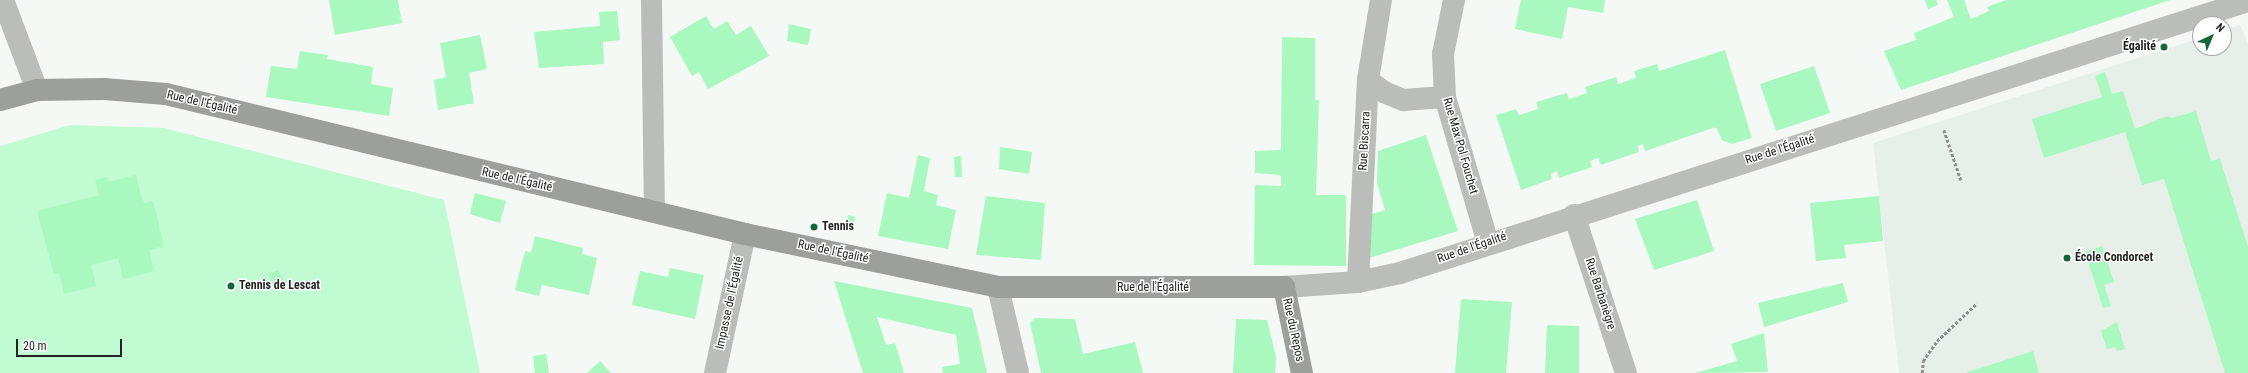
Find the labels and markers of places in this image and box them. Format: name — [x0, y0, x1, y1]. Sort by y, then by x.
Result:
place label: Égalité — [2123, 40, 2156, 54]
marker: Égalité — [2159, 42, 2169, 52]
place label: Tennis — [822, 220, 854, 234]
marker: Tennis — [809, 222, 819, 232]
place label: École Condorcet — [2075, 251, 2153, 265]
marker: École Condorcet — [2062, 253, 2072, 263]
place label: Tennis de Lescat — [239, 279, 320, 293]
marker: Tennis de Lescat — [226, 281, 236, 291]

